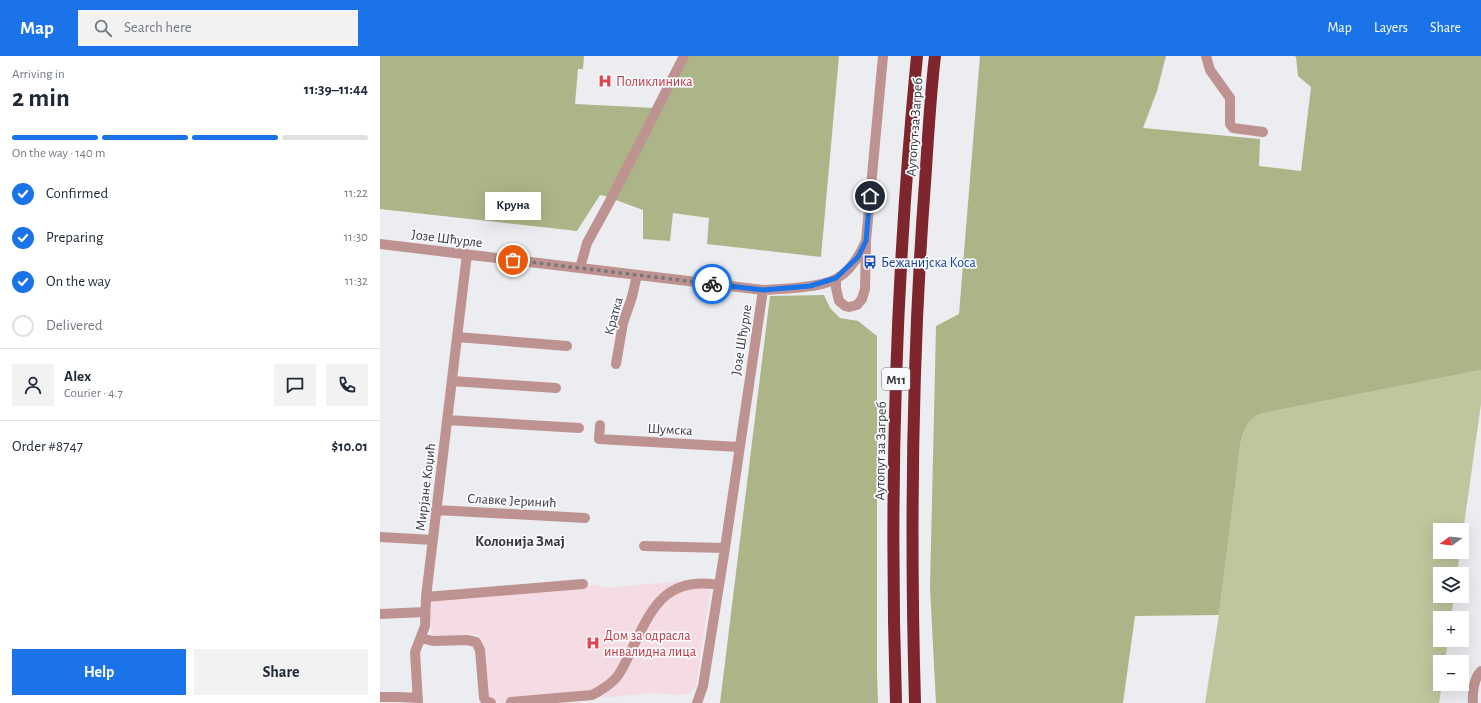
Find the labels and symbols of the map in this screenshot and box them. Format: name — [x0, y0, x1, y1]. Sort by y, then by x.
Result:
hospital icon: Поликлиника — [597, 73, 613, 89]
place label: Поликлиника — [616, 75, 693, 89]
street label: Аутопут за Загреб — [905, 77, 925, 177]
pin — [853, 179, 887, 213]
callout: Круна — [485, 192, 541, 220]
street label: Јозе Шћурле — [410, 228, 483, 250]
pin — [496, 243, 530, 277]
bus stop icon: Бежанијска Коса — [862, 254, 878, 270]
place label: Бежанијска Коса — [881, 256, 977, 270]
courier — [692, 264, 732, 304]
street label: Кратка — [602, 295, 626, 337]
street label: Јозе Шћурле — [729, 304, 755, 377]
road number: M11 — [882, 368, 910, 390]
street label: Аутопут за Загреб — [873, 401, 889, 501]
street label: Шумска — [647, 422, 694, 438]
street label: Мирјане Коџић — [414, 442, 438, 532]
street label: Славке Јеринић — [467, 492, 557, 510]
north arrow — [1433, 523, 1469, 559]
district label: Колонија Змај — [475, 534, 565, 549]
place label: Дом за одрасла инвалидна лица — [604, 629, 697, 659]
hospital icon: Дом за одрасла инвалидна лица — [585, 635, 601, 651]

